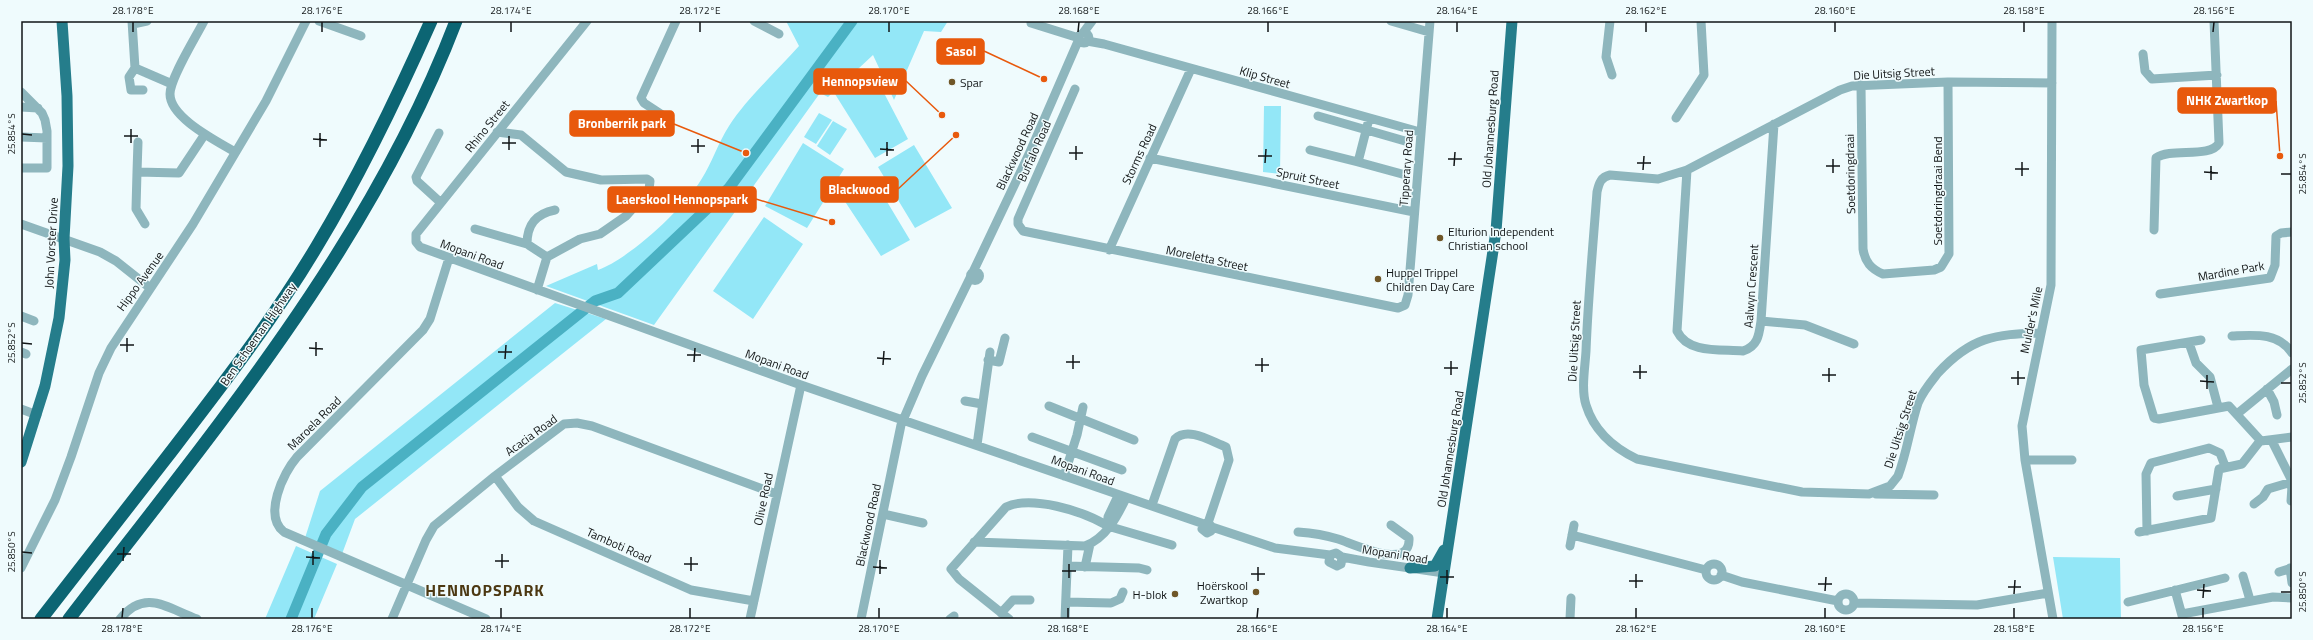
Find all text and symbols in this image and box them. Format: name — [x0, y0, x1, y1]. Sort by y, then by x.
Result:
text: 28.178°E — [112, 3, 154, 18]
text: 28.176°E — [301, 3, 343, 18]
text: 28.174°E — [490, 3, 532, 18]
text: 28.172°E — [679, 3, 721, 18]
text: 28.170°E — [868, 3, 910, 18]
text: 28.168°E — [1058, 3, 1100, 18]
text: 28.166°E — [1247, 3, 1289, 18]
text: 28.164°E — [1436, 3, 1478, 18]
text: 28.162°E — [1625, 3, 1667, 18]
text: 28.160°E — [1814, 3, 1856, 18]
text: 28.158°E — [2003, 3, 2045, 18]
text: 28.156°E — [2193, 3, 2235, 18]
callout: Sasol — [937, 39, 984, 64]
text: Sasol — [946, 41, 976, 61]
street label: Klip Street — [1237, 61, 1293, 94]
street label: Die Uitsig Street — [1853, 61, 1936, 85]
callout: Hennopsview — [814, 69, 906, 94]
street label: Old Johannesburg Road — [1476, 70, 1504, 188]
text: Hennopsview — [822, 71, 898, 91]
place label: Spar — [960, 73, 983, 92]
marker: Spar — [947, 77, 957, 87]
callout: NHK Zwartkop — [2178, 88, 2276, 113]
text: NHK Zwartkop — [2186, 90, 2268, 110]
street label: Rhino Street — [460, 95, 515, 156]
street label: Blackwood Road — [991, 109, 1043, 193]
callout: Bronberrik park — [570, 111, 674, 136]
text: 25.854°S — [4, 113, 19, 155]
text: Bronberrik park — [578, 113, 666, 133]
street label: Buffalo Road — [1012, 117, 1056, 185]
street label: Storms Road — [1117, 120, 1161, 188]
street label: Tipperary Road — [1394, 129, 1418, 207]
street label: Soetdoringdraai — [1840, 134, 1860, 214]
street label: Soetdoringdraai Bend — [1928, 136, 1947, 246]
text: 25.854°S — [2295, 153, 2310, 195]
street label: Spruit Street — [1275, 162, 1342, 194]
callout: Blackwood — [821, 177, 898, 202]
text: Blackwood — [828, 179, 890, 199]
callout: Laerskool Hennopspark — [608, 187, 756, 212]
text: Laerskool Hennopspark — [616, 189, 748, 209]
street label: John Vorster Drive — [39, 197, 63, 289]
place label: Elturion Independent Christian school — [1448, 222, 1555, 255]
marker: Elturion Independent Christian school — [1435, 233, 1445, 243]
street label: Mopani Road — [438, 234, 506, 274]
street label: Moreletta Street — [1164, 240, 1250, 276]
street label: Aalwyn Crescent — [1739, 243, 1763, 329]
street label: Hippo Avenue — [112, 247, 168, 315]
street label: Mardine Park — [2196, 256, 2266, 286]
place label: Huppel Trippel Children Day Care — [1386, 263, 1475, 296]
marker: Huppel Trippel Children Day Care — [1373, 274, 1383, 284]
street label: Ben Schoeman Highway — [215, 278, 301, 390]
street label: Mulder's Mile — [2015, 285, 2047, 355]
street label: Die Uitsig Street — [1562, 299, 1586, 382]
text: 25.852°S — [4, 322, 19, 364]
street label: Mopani Road — [743, 344, 811, 384]
text: 25.852°S — [2295, 362, 2310, 404]
street label: Die Uitsig Street — [1878, 387, 1922, 471]
street label: Old Johannesburg Road — [1431, 389, 1469, 509]
street label: Maroela Road — [283, 392, 345, 454]
street label: Acacia Road — [501, 409, 561, 461]
street label: Mopani Road — [1049, 450, 1117, 490]
street label: Olive Road — [748, 471, 778, 527]
street label: Blackwood Road — [850, 482, 886, 568]
street label: Tamboti Road — [583, 522, 655, 568]
text: 25.850°S — [4, 531, 19, 573]
street label: Mopani Road — [1361, 539, 1429, 569]
text: 25.850°S — [2295, 571, 2310, 613]
place label: Hoërskool Zwartkop — [1197, 576, 1248, 609]
district label: HENNOPSPARK — [425, 578, 545, 602]
place label: H-blok — [1132, 585, 1167, 604]
marker: Hoërskool Zwartkop — [1251, 587, 1261, 597]
marker: H-blok — [1170, 589, 1180, 599]
text: 28.178°E — [101, 621, 143, 636]
text: 28.176°E — [291, 621, 333, 636]
text: 28.174°E — [480, 621, 522, 636]
text: 28.172°E — [669, 621, 711, 636]
text: 28.170°E — [858, 621, 900, 636]
text: 28.168°E — [1047, 621, 1089, 636]
text: 28.166°E — [1236, 621, 1278, 636]
text: 28.164°E — [1426, 621, 1468, 636]
text: 28.162°E — [1615, 621, 1657, 636]
text: 28.160°E — [1804, 621, 1846, 636]
text: 28.158°E — [1993, 621, 2035, 636]
text: 28.156°E — [2182, 621, 2224, 636]

